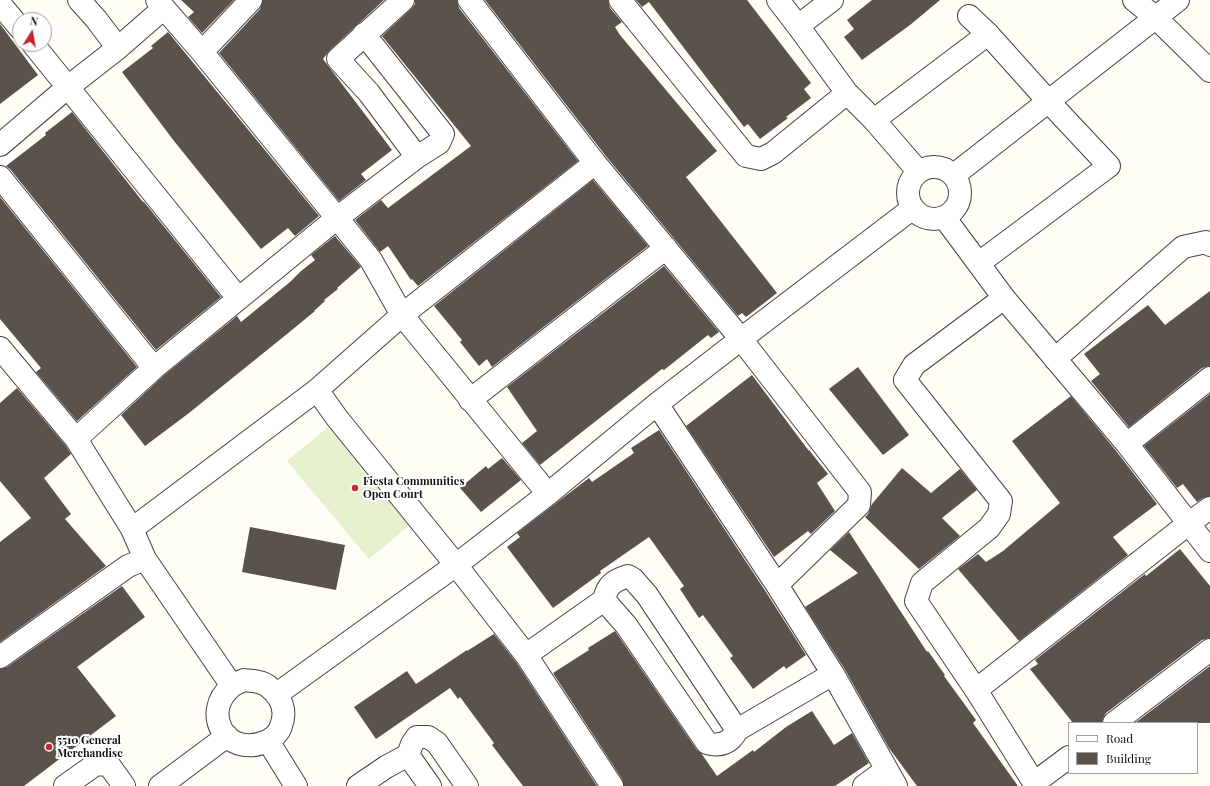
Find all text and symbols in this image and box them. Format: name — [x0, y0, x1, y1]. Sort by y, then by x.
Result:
north arrow — [12, 12, 52, 52]
text: N — [29, 13, 40, 29]
place label: Fiesta Communities Open Court — [363, 475, 464, 501]
marker: Fiesta Communities Open Court — [350, 483, 360, 493]
legend — [1068, 722, 1198, 774]
text: Road — [1106, 730, 1133, 746]
place label: 5510 General Merchandise — [57, 734, 123, 760]
marker: 5510 General Merchandise — [44, 742, 54, 752]
text: Building — [1106, 750, 1151, 766]

